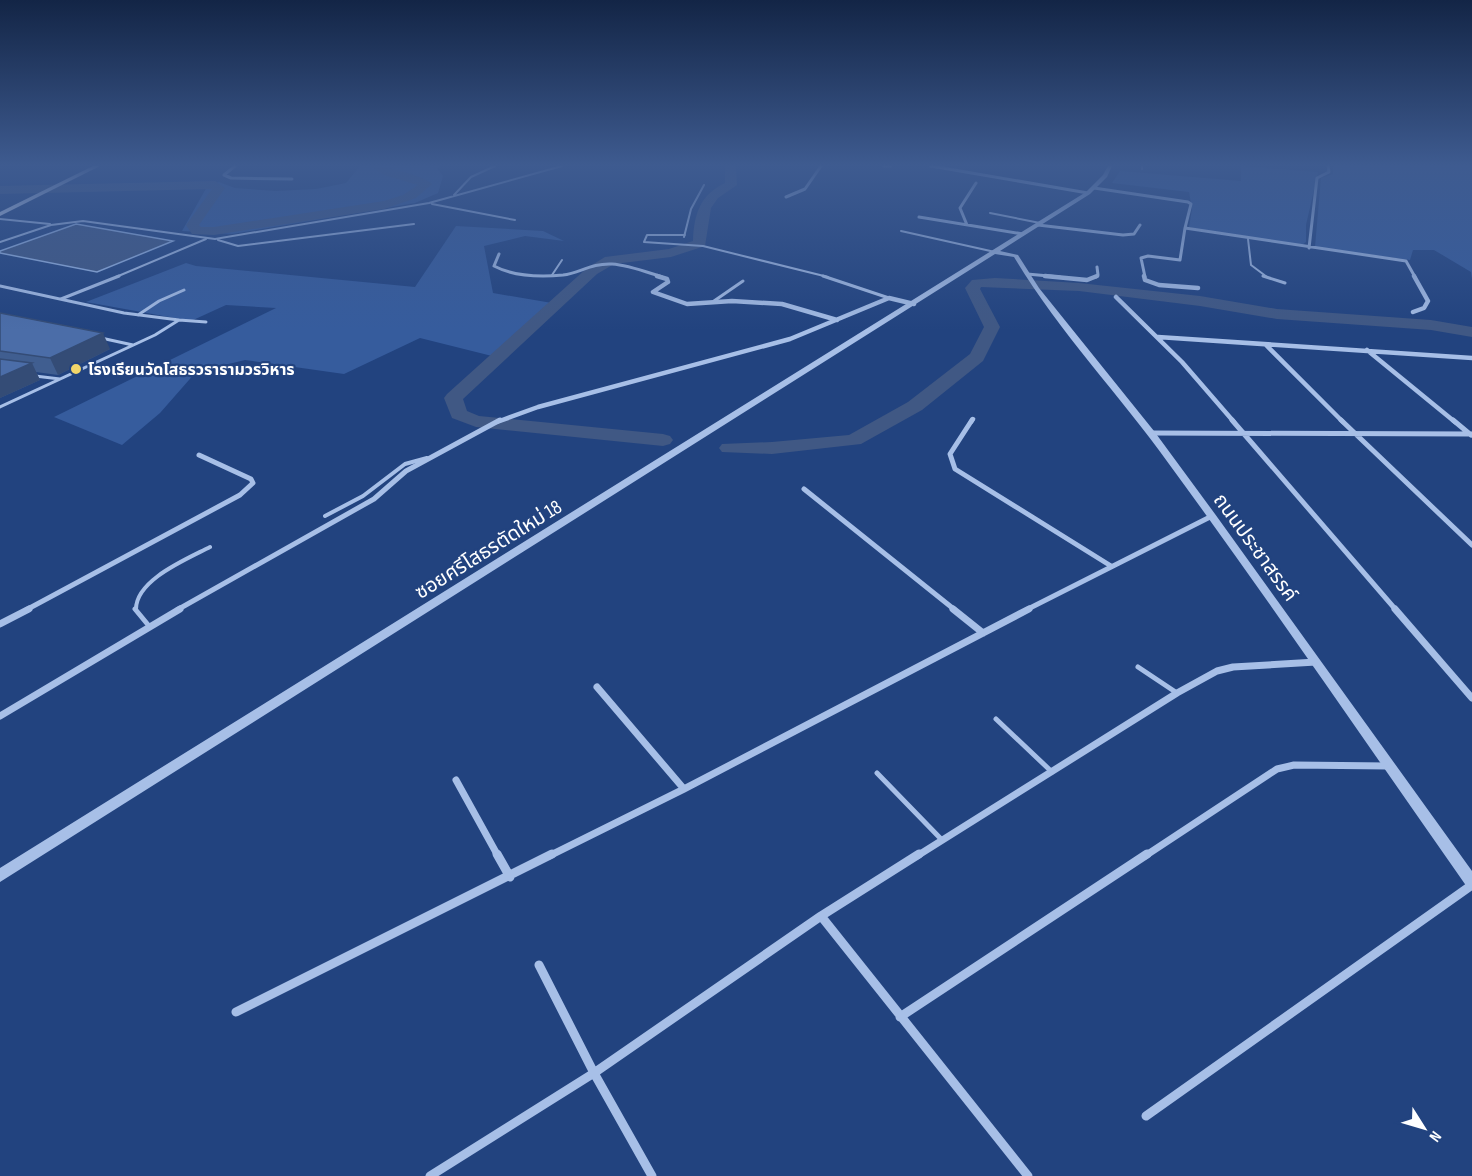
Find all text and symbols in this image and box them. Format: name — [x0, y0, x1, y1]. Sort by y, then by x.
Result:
place label: โรงเรียนวัดโสธรวรารามวรวิหาร — [88, 361, 295, 380]
marker: โรงเรียนวัดโสธรวรารามวรวิหาร — [69, 362, 83, 376]
street label: ถนนประชาสรรค์ — [1208, 489, 1302, 606]
street label: ซอยศรีโสธรตัดใหม่ 18 — [411, 495, 566, 605]
north arrow — [1394, 1098, 1454, 1158]
text: N — [1425, 1127, 1445, 1145]

